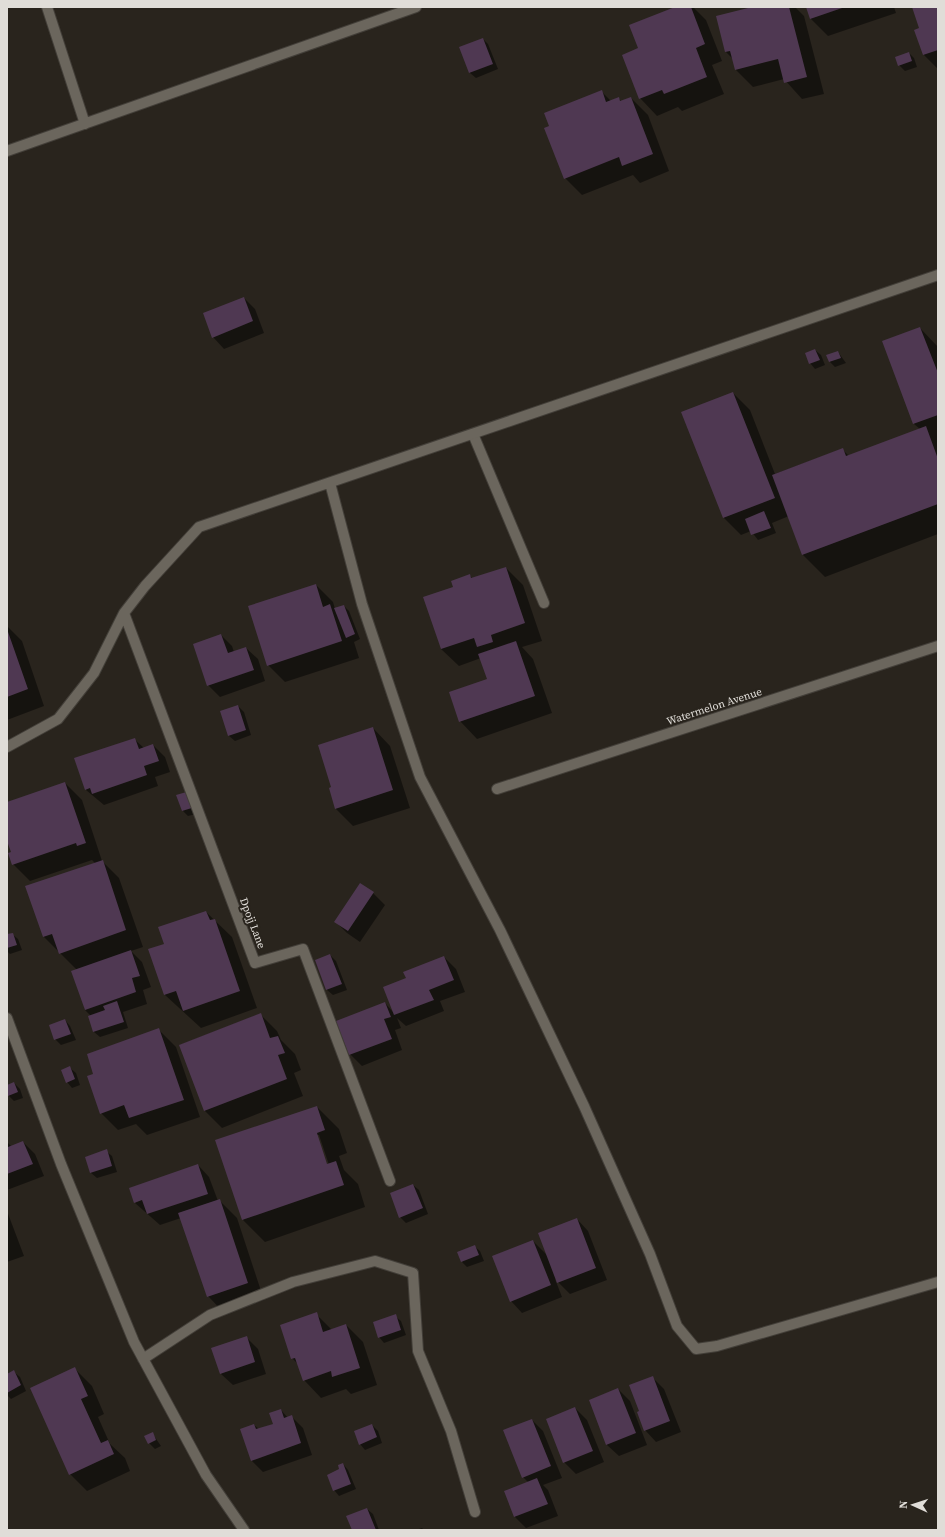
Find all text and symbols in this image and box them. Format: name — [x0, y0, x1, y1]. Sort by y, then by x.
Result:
street label: Watermelon Avenue — [665, 684, 764, 729]
street label: Dpojj Lane — [236, 896, 269, 951]
north arrow — [893, 1485, 933, 1525]
text: N — [896, 1500, 911, 1509]

